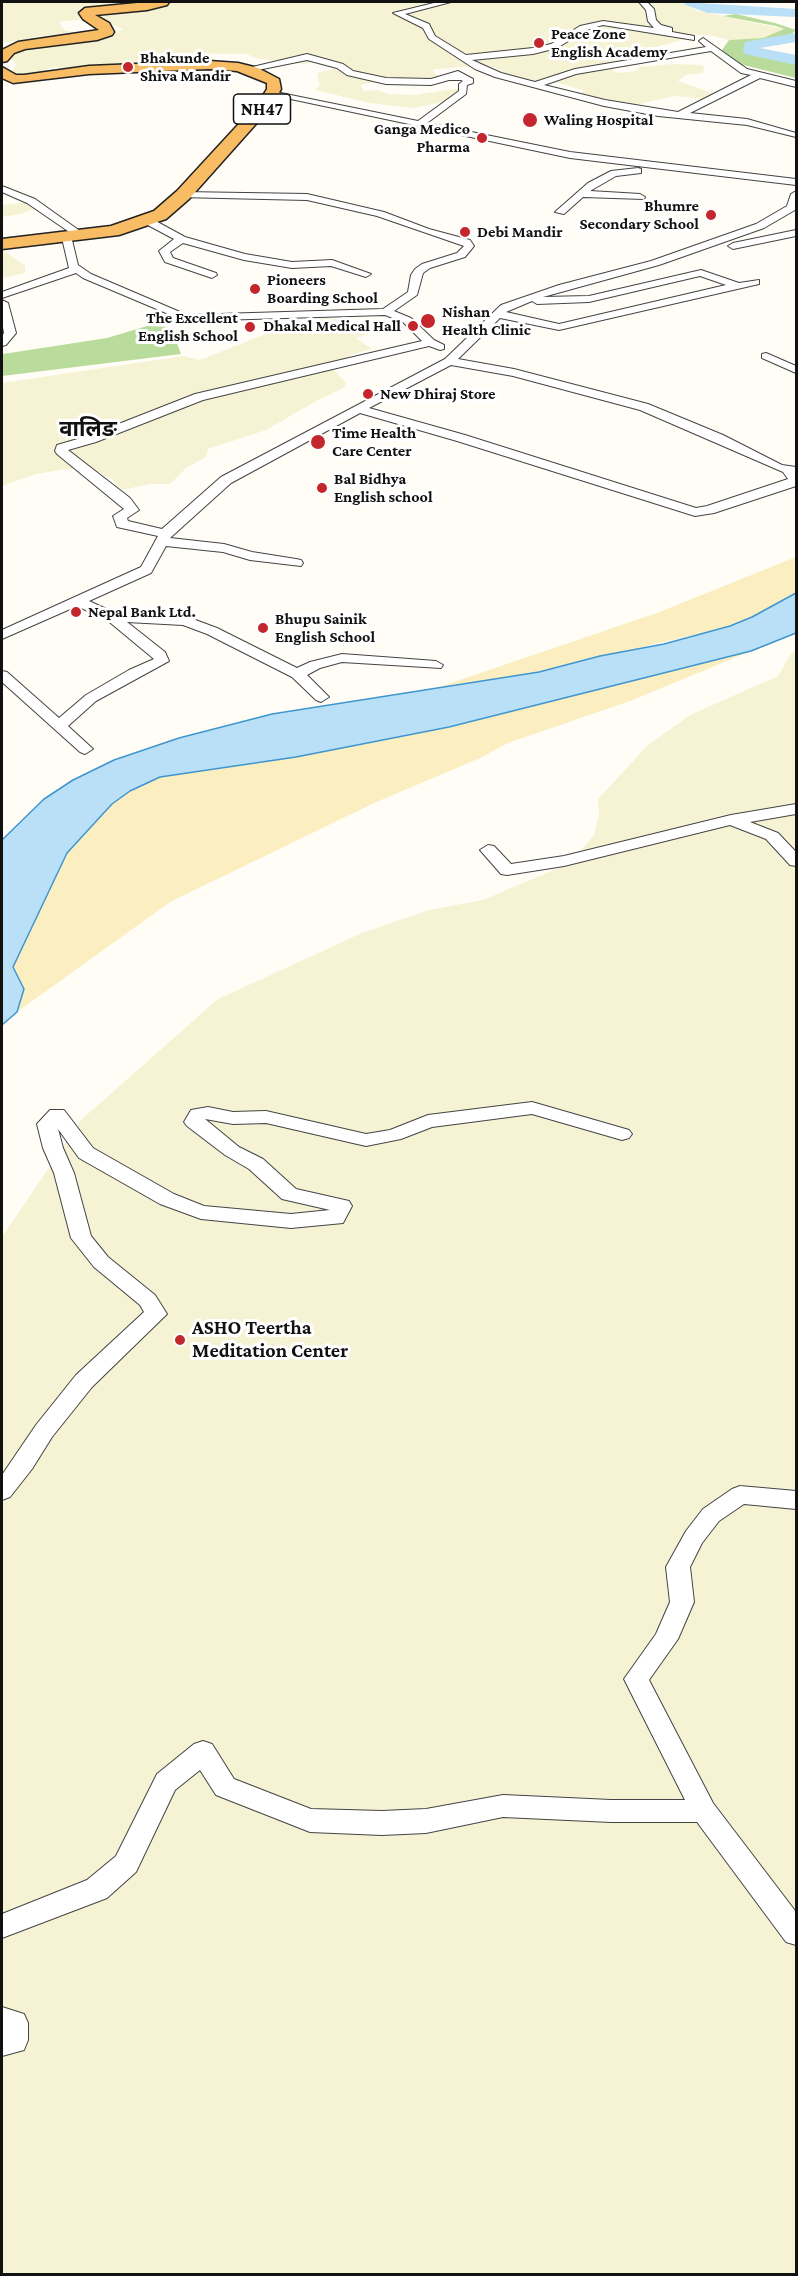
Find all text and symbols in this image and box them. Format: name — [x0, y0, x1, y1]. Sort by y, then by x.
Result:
place label: Peace Zone English Academy — [551, 24, 667, 62]
marker: Peace Zone English Academy — [532, 36, 546, 50]
place label: Bhakunde Shiva Mandir — [140, 48, 231, 86]
marker: Bhakunde Shiva Mandir — [121, 60, 135, 74]
road number: NH47 — [234, 94, 290, 124]
place label: Waling Hospital — [544, 110, 653, 130]
marker: Waling Hospital — [521, 111, 539, 129]
place label: Ganga Medico Pharma — [374, 119, 470, 157]
marker: Ganga Medico Pharma — [475, 131, 489, 145]
place label: Bhumre Secondary School — [579, 196, 699, 234]
marker: Bhumre Secondary School — [704, 208, 718, 222]
place label: Debi Mandir — [477, 222, 563, 242]
marker: Debi Mandir — [458, 225, 472, 239]
place label: Pioneers Boarding School — [267, 270, 378, 308]
marker: Pioneers Boarding School — [248, 282, 262, 296]
place label: Nishan Health Clinic — [442, 302, 531, 340]
place label: The Excellent English School — [138, 308, 238, 346]
marker: Nishan Health Clinic — [419, 312, 437, 330]
place label: Dhakal Medical Hall — [263, 316, 401, 336]
marker: Dhakal Medical Hall — [406, 319, 420, 333]
marker: The Excellent English School — [243, 320, 257, 334]
place label: New Dhiraj Store — [380, 384, 495, 404]
marker: New Dhiraj Store — [361, 387, 375, 401]
district label: वालिङ — [59, 416, 117, 442]
place label: Time Health Care Center — [332, 423, 416, 461]
marker: Time Health Care Center — [309, 433, 327, 451]
place label: Bal Bidhya English school — [334, 469, 433, 507]
marker: Bal Bidhya English school — [315, 481, 329, 495]
place label: Nepal Bank Ltd. — [88, 602, 196, 622]
marker: Nepal Bank Ltd. — [69, 605, 83, 619]
place label: Bhupu Sainik English School — [275, 609, 375, 647]
marker: Bhupu Sainik English School — [256, 621, 270, 635]
place label: ASHO Teertha Meditation Center — [192, 1316, 348, 1363]
marker: ASHO Teertha Meditation Center — [173, 1333, 187, 1347]

